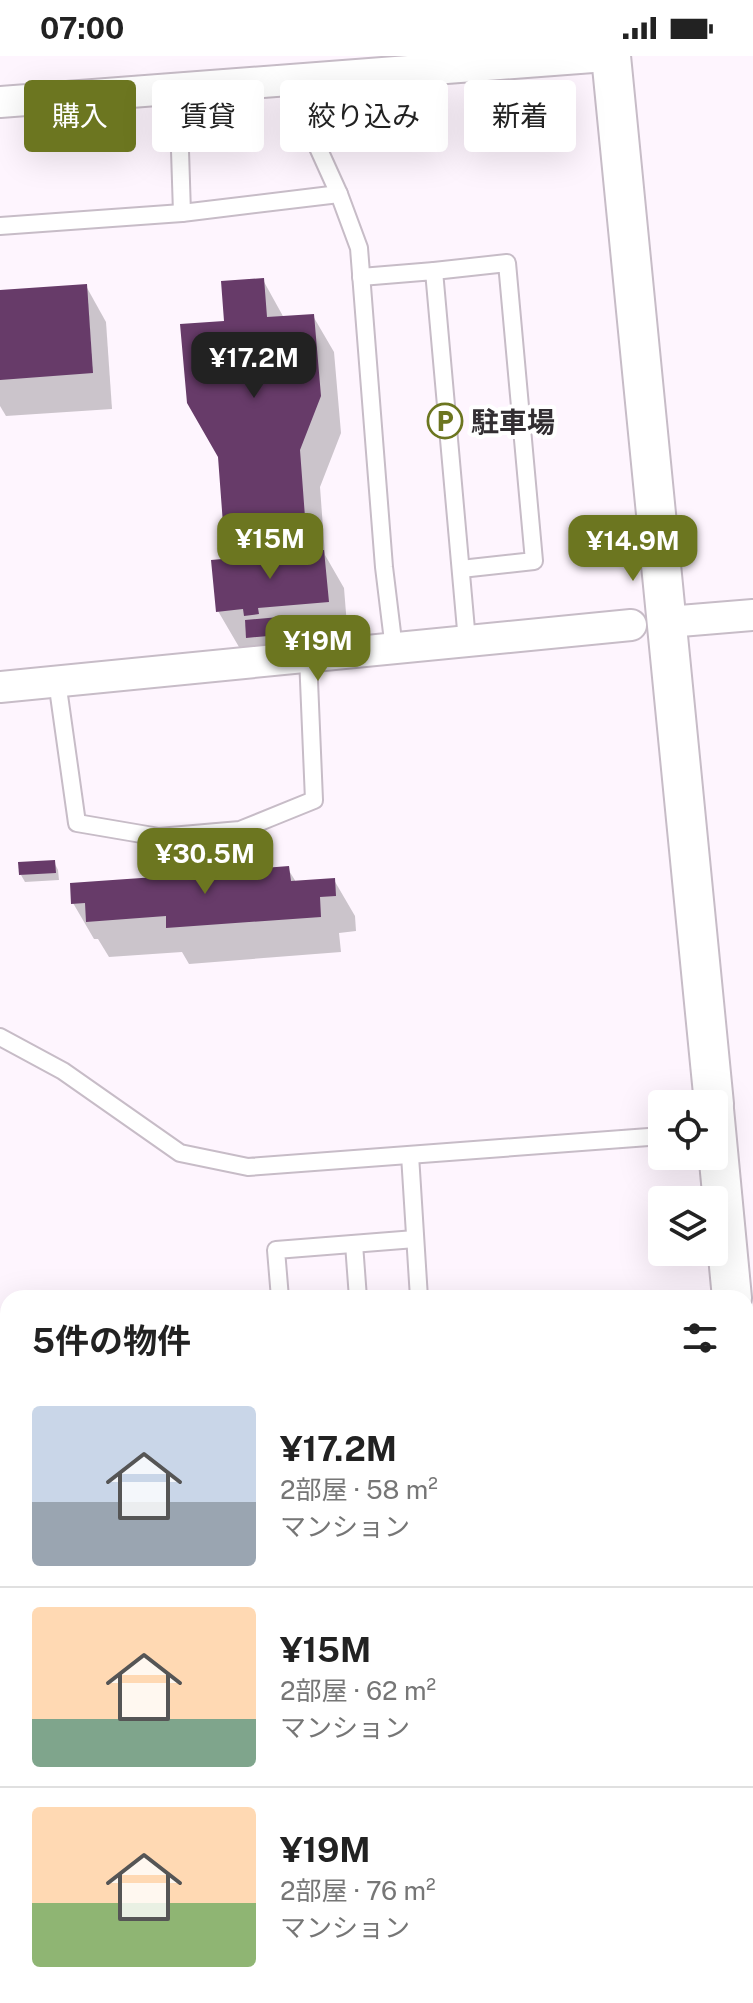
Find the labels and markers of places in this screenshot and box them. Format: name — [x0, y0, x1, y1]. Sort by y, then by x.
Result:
pin: ¥17.2M — [189, 332, 319, 400]
parking icon: 駐車場 — [426, 402, 464, 440]
place label: 駐車場 — [471, 405, 555, 438]
pin: ¥15M — [223, 513, 317, 581]
pin: ¥14.9M — [568, 515, 698, 583]
pin: ¥19M — [271, 615, 365, 683]
pin: ¥30.5M — [140, 828, 270, 896]

